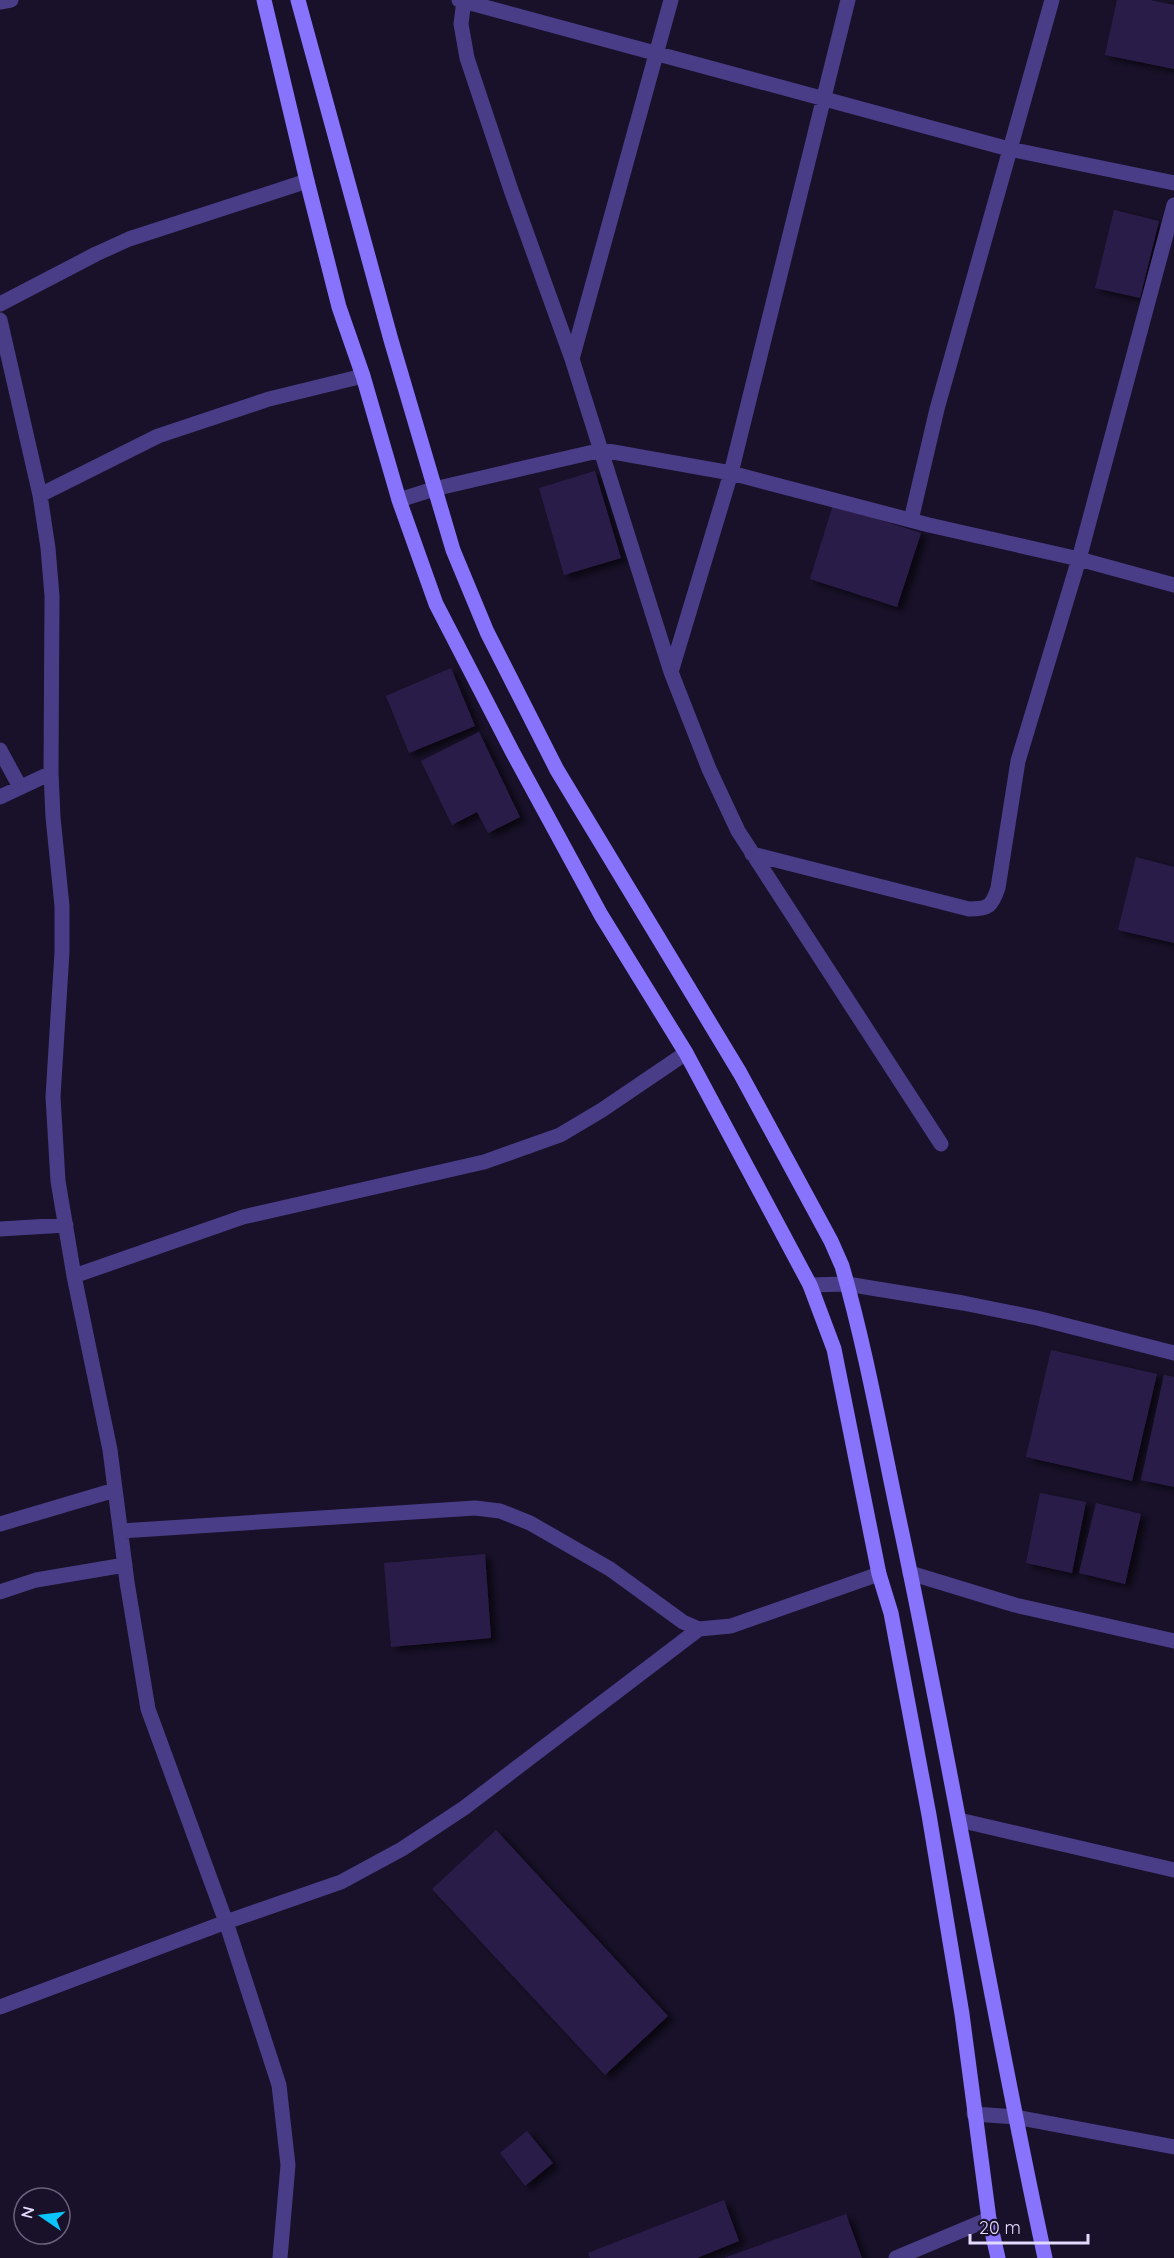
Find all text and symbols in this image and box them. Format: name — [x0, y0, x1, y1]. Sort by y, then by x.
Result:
north arrow — [12, 2186, 72, 2246]
text: N — [16, 2204, 39, 2220]
scale bar — [970, 2207, 1088, 2245]
text: 20 m — [979, 2216, 1021, 2239]

